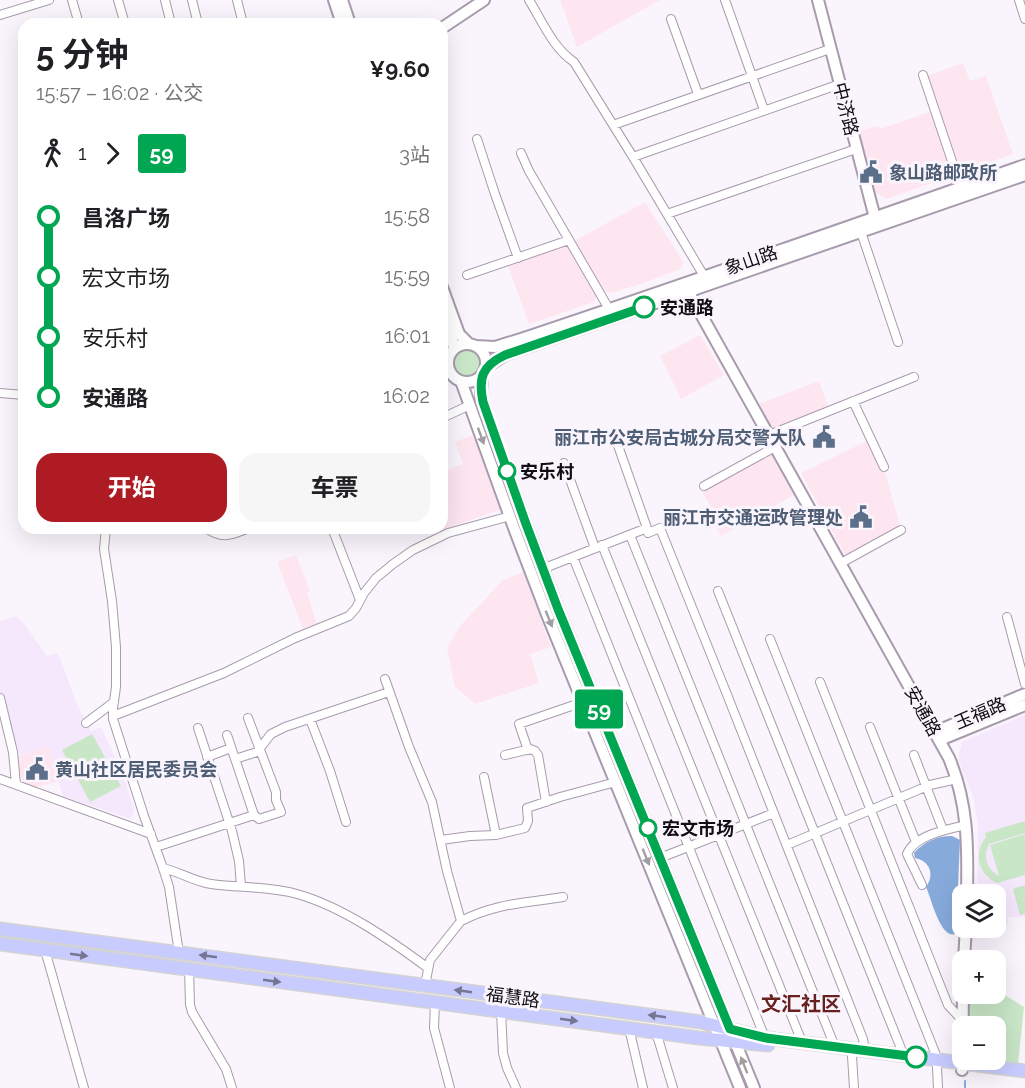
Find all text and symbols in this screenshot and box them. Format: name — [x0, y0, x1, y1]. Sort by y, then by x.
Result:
text: 5 分钟 — [36, 35, 128, 74]
text: ¥9.60 — [370, 56, 430, 82]
street label: 中济路 — [829, 80, 863, 138]
text: 15:57 – 16:02 · 公交 — [36, 81, 203, 105]
icon: walk — [36, 137, 69, 170]
icon: forward — [96, 137, 129, 170]
text: 1 — [78, 141, 87, 165]
text: 59 — [150, 141, 174, 166]
text: 3站 — [399, 143, 430, 167]
public building icon: 象山路邮政所 — [858, 159, 884, 185]
place label: 象山路邮政所 — [889, 162, 997, 183]
text: 15:58 — [384, 204, 430, 228]
text: 昌洛广场 — [82, 205, 170, 231]
street label: 象山路 — [722, 241, 780, 279]
text: 15:59 — [384, 264, 430, 288]
text: 宏文市场 — [82, 265, 170, 291]
marker: 安通路 — [633, 296, 655, 318]
place label: 安通路 — [660, 297, 714, 318]
text: 16:01 — [385, 324, 430, 348]
text: 安乐村 — [82, 325, 148, 351]
text: 16:02 — [383, 384, 430, 408]
text: 安通路 — [82, 385, 148, 411]
public building icon: 丽江市公安局古城分局交警大队 — [811, 424, 837, 450]
one-way arrow — [477, 427, 487, 445]
place label: 丽江市公安局古城分局交警大队 — [554, 427, 806, 448]
button: 开始 — [36, 453, 227, 522]
button: 车票 — [239, 453, 430, 522]
place label: 安乐村 — [520, 461, 574, 482]
marker: 安乐村 — [498, 462, 516, 480]
public building icon: 丽江市交通运政管理处 — [848, 504, 874, 530]
place label: 丽江市交通运政管理处 — [663, 507, 843, 528]
one-way arrow — [544, 610, 554, 628]
street label: 安通路 — [901, 682, 945, 740]
line badge: 59 — [572, 690, 626, 728]
street label: 玉福路 — [951, 693, 1009, 733]
text: 59 — [587, 697, 611, 722]
public building icon: 黄山社区居民委员会 — [24, 756, 50, 782]
place label: 黄山社区居民委员会 — [55, 759, 217, 780]
place label: 宏文市场 — [662, 818, 734, 839]
marker: 宏文市场 — [639, 819, 657, 837]
one-way arrow — [641, 849, 651, 867]
map controls — [952, 884, 1006, 1070]
button: layers — [952, 884, 1006, 938]
one-way arrow — [69, 950, 88, 959]
button: + — [952, 950, 1006, 1004]
one-way arrow — [198, 952, 217, 961]
one-way arrow — [263, 976, 282, 985]
street label: 福慧路 — [485, 983, 541, 1011]
one-way arrow — [454, 986, 473, 995]
district label: 文汇社区 — [761, 992, 841, 1016]
one-way arrow — [647, 1012, 666, 1021]
one-way arrow — [560, 1016, 579, 1025]
button: − — [952, 1016, 1006, 1070]
unlabelled marker — [905, 1046, 927, 1068]
one-way arrow — [739, 1055, 749, 1073]

